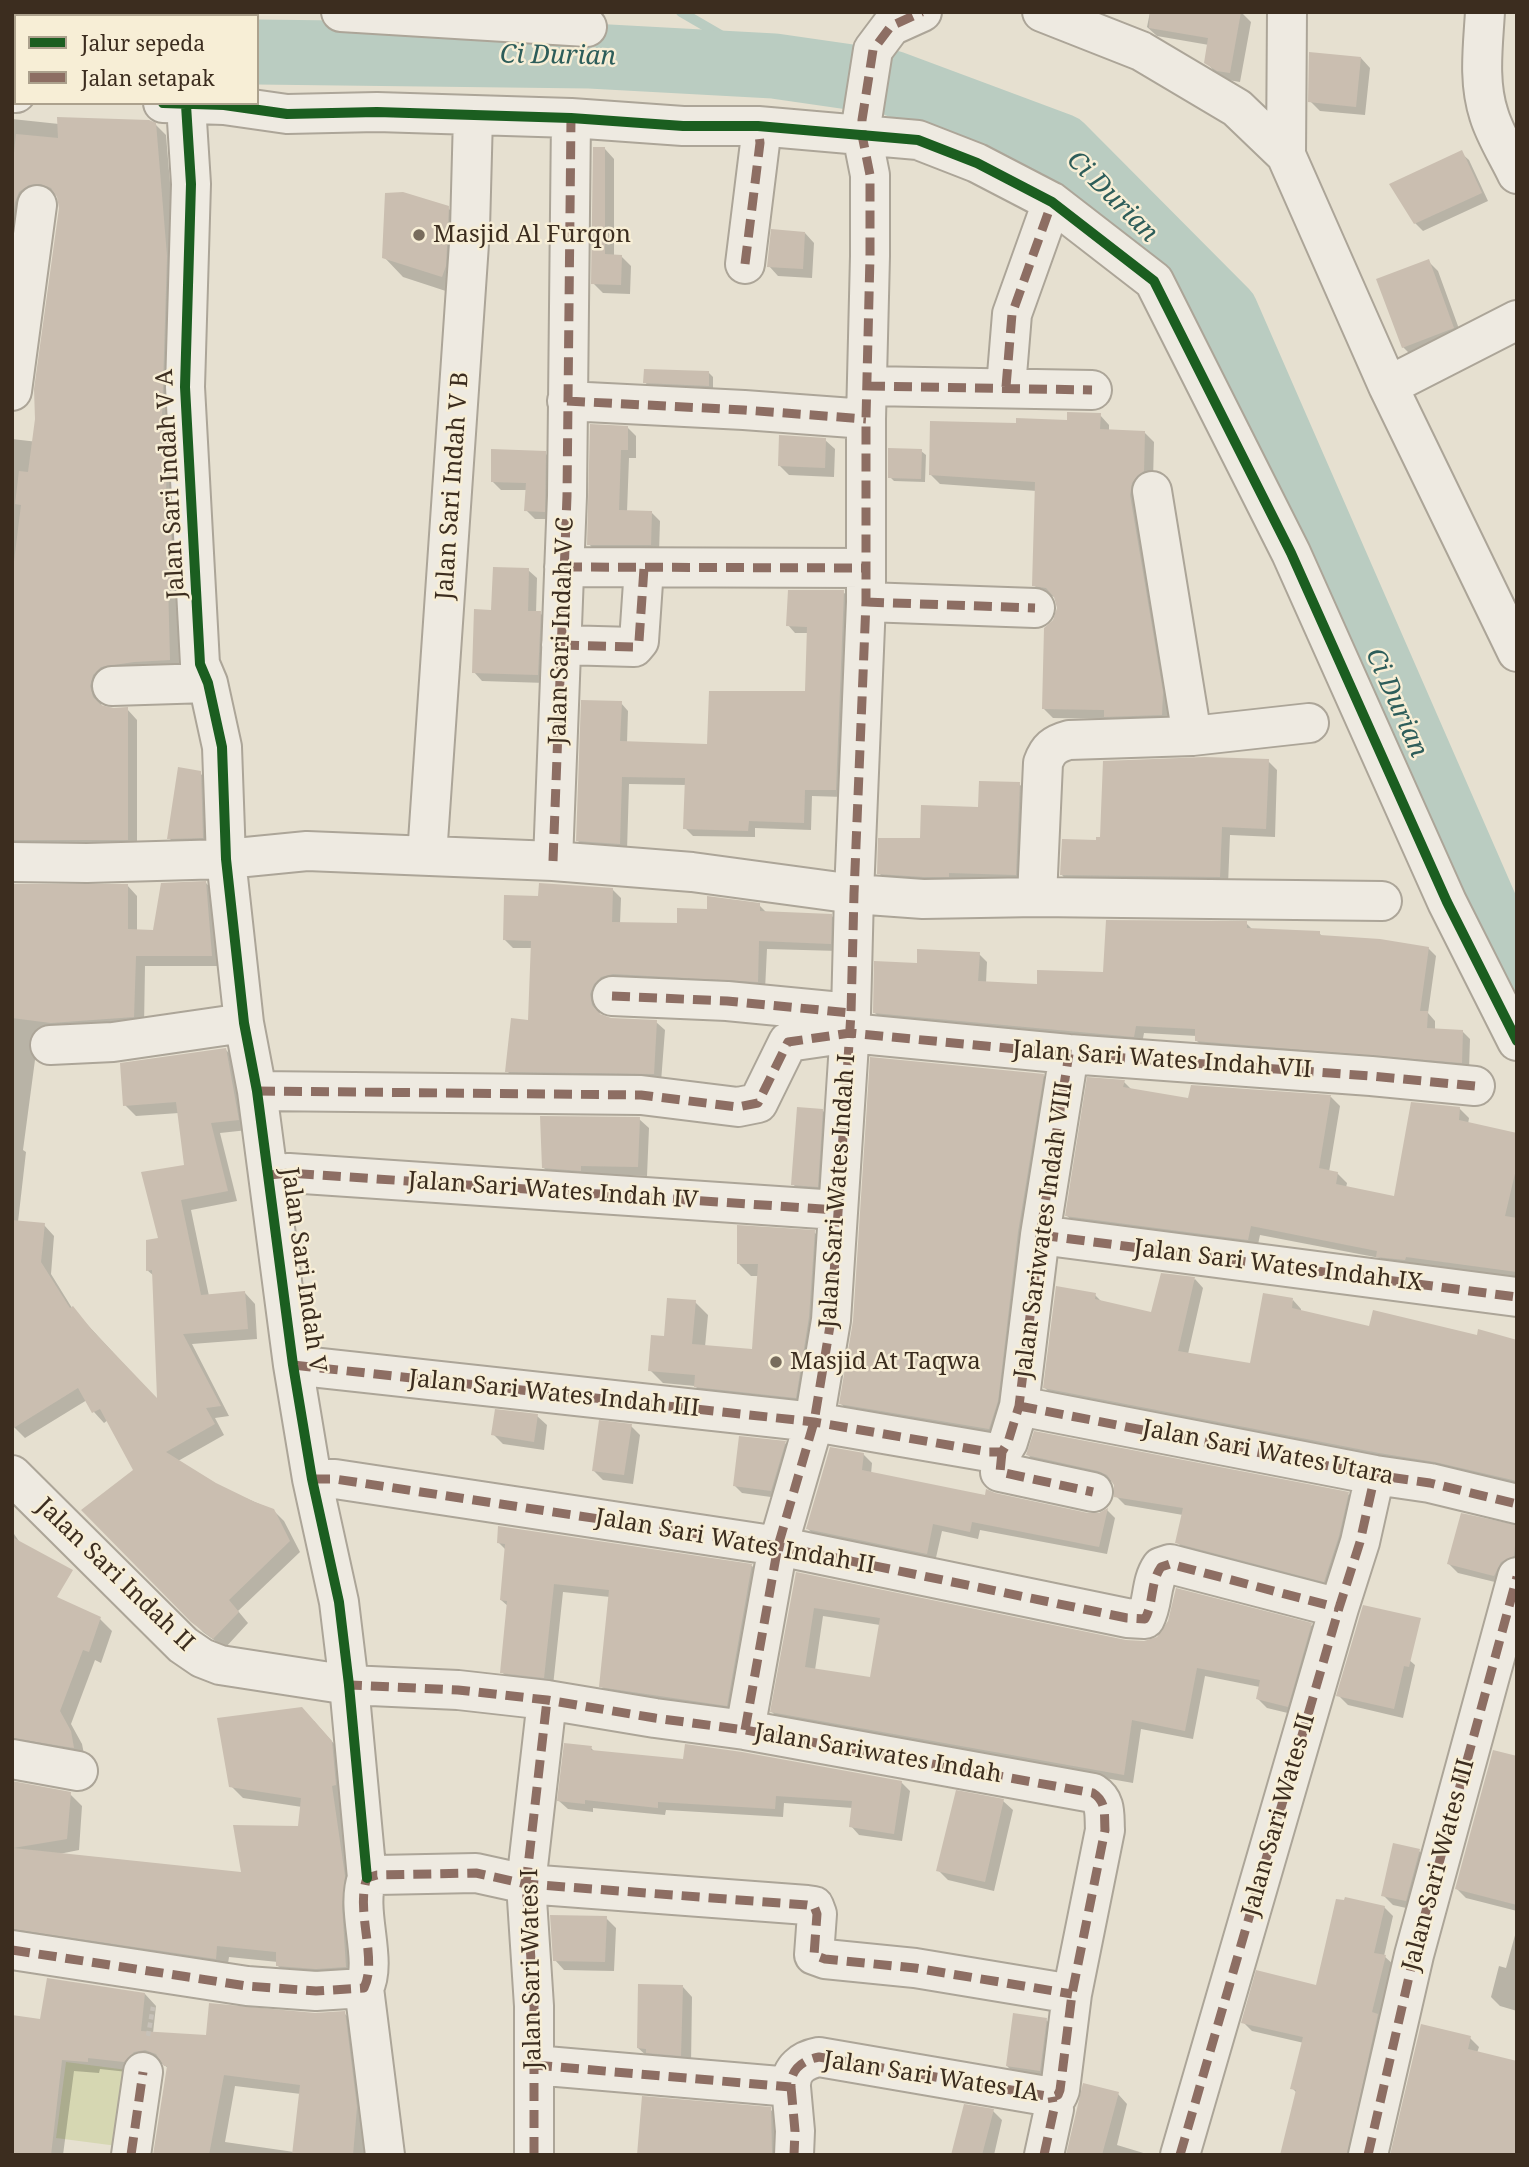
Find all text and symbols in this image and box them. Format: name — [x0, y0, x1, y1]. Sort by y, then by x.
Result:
legend — [14, 14, 259, 105]
text: Jalur sepeda — [81, 29, 205, 57]
water label: Ci Durian — [500, 39, 616, 73]
text: Jalan setapak — [81, 64, 215, 92]
water label: Ci Durian — [1060, 145, 1164, 249]
place label: Masjid Al Furqon — [433, 221, 631, 249]
marker: Masjid Al Furqon — [411, 227, 427, 243]
street label: Jalan Sari Indah V A — [151, 368, 191, 600]
street label: Jalan Sari Indah V B — [431, 371, 475, 601]
street label: Jalan Sari Indah V C — [544, 517, 580, 745]
water label: Ci Durian — [1358, 644, 1434, 762]
street label: Jalan Sari Wates Indah VII — [1012, 1035, 1312, 1085]
street label: Jalan Sari Wates Indah I — [814, 1053, 862, 1329]
street label: Jalan Sariwates Indah VIII — [1009, 1080, 1079, 1380]
street label: Jalan Sari Indah V — [274, 1166, 332, 1374]
street label: Jalan Sari Wates Indah IV — [407, 1166, 699, 1216]
street label: Jalan Sari Wates Indah IX — [1132, 1234, 1424, 1298]
place label: Masjid At Taqwa — [790, 1348, 981, 1376]
marker: Masjid At Taqwa — [768, 1354, 784, 1370]
street label: Jalan Sari Wates Indah III — [407, 1364, 701, 1424]
street label: Jalan Sari Wates Utara — [1140, 1415, 1396, 1491]
street label: Jalan Sari Indah II — [30, 1492, 200, 1658]
street label: Jalan Sari Wates Indah II — [593, 1503, 877, 1581]
street label: Jalan Sari Wates II — [1236, 1710, 1322, 1920]
street label: Jalan Sariwates Indah — [752, 1718, 1004, 1790]
street label: Jalan Sari Wates III — [1397, 1756, 1481, 1974]
street label: Jalan Sari Wates I — [516, 1868, 548, 2070]
street label: Jalan Sari Wates IA — [821, 2046, 1041, 2108]

